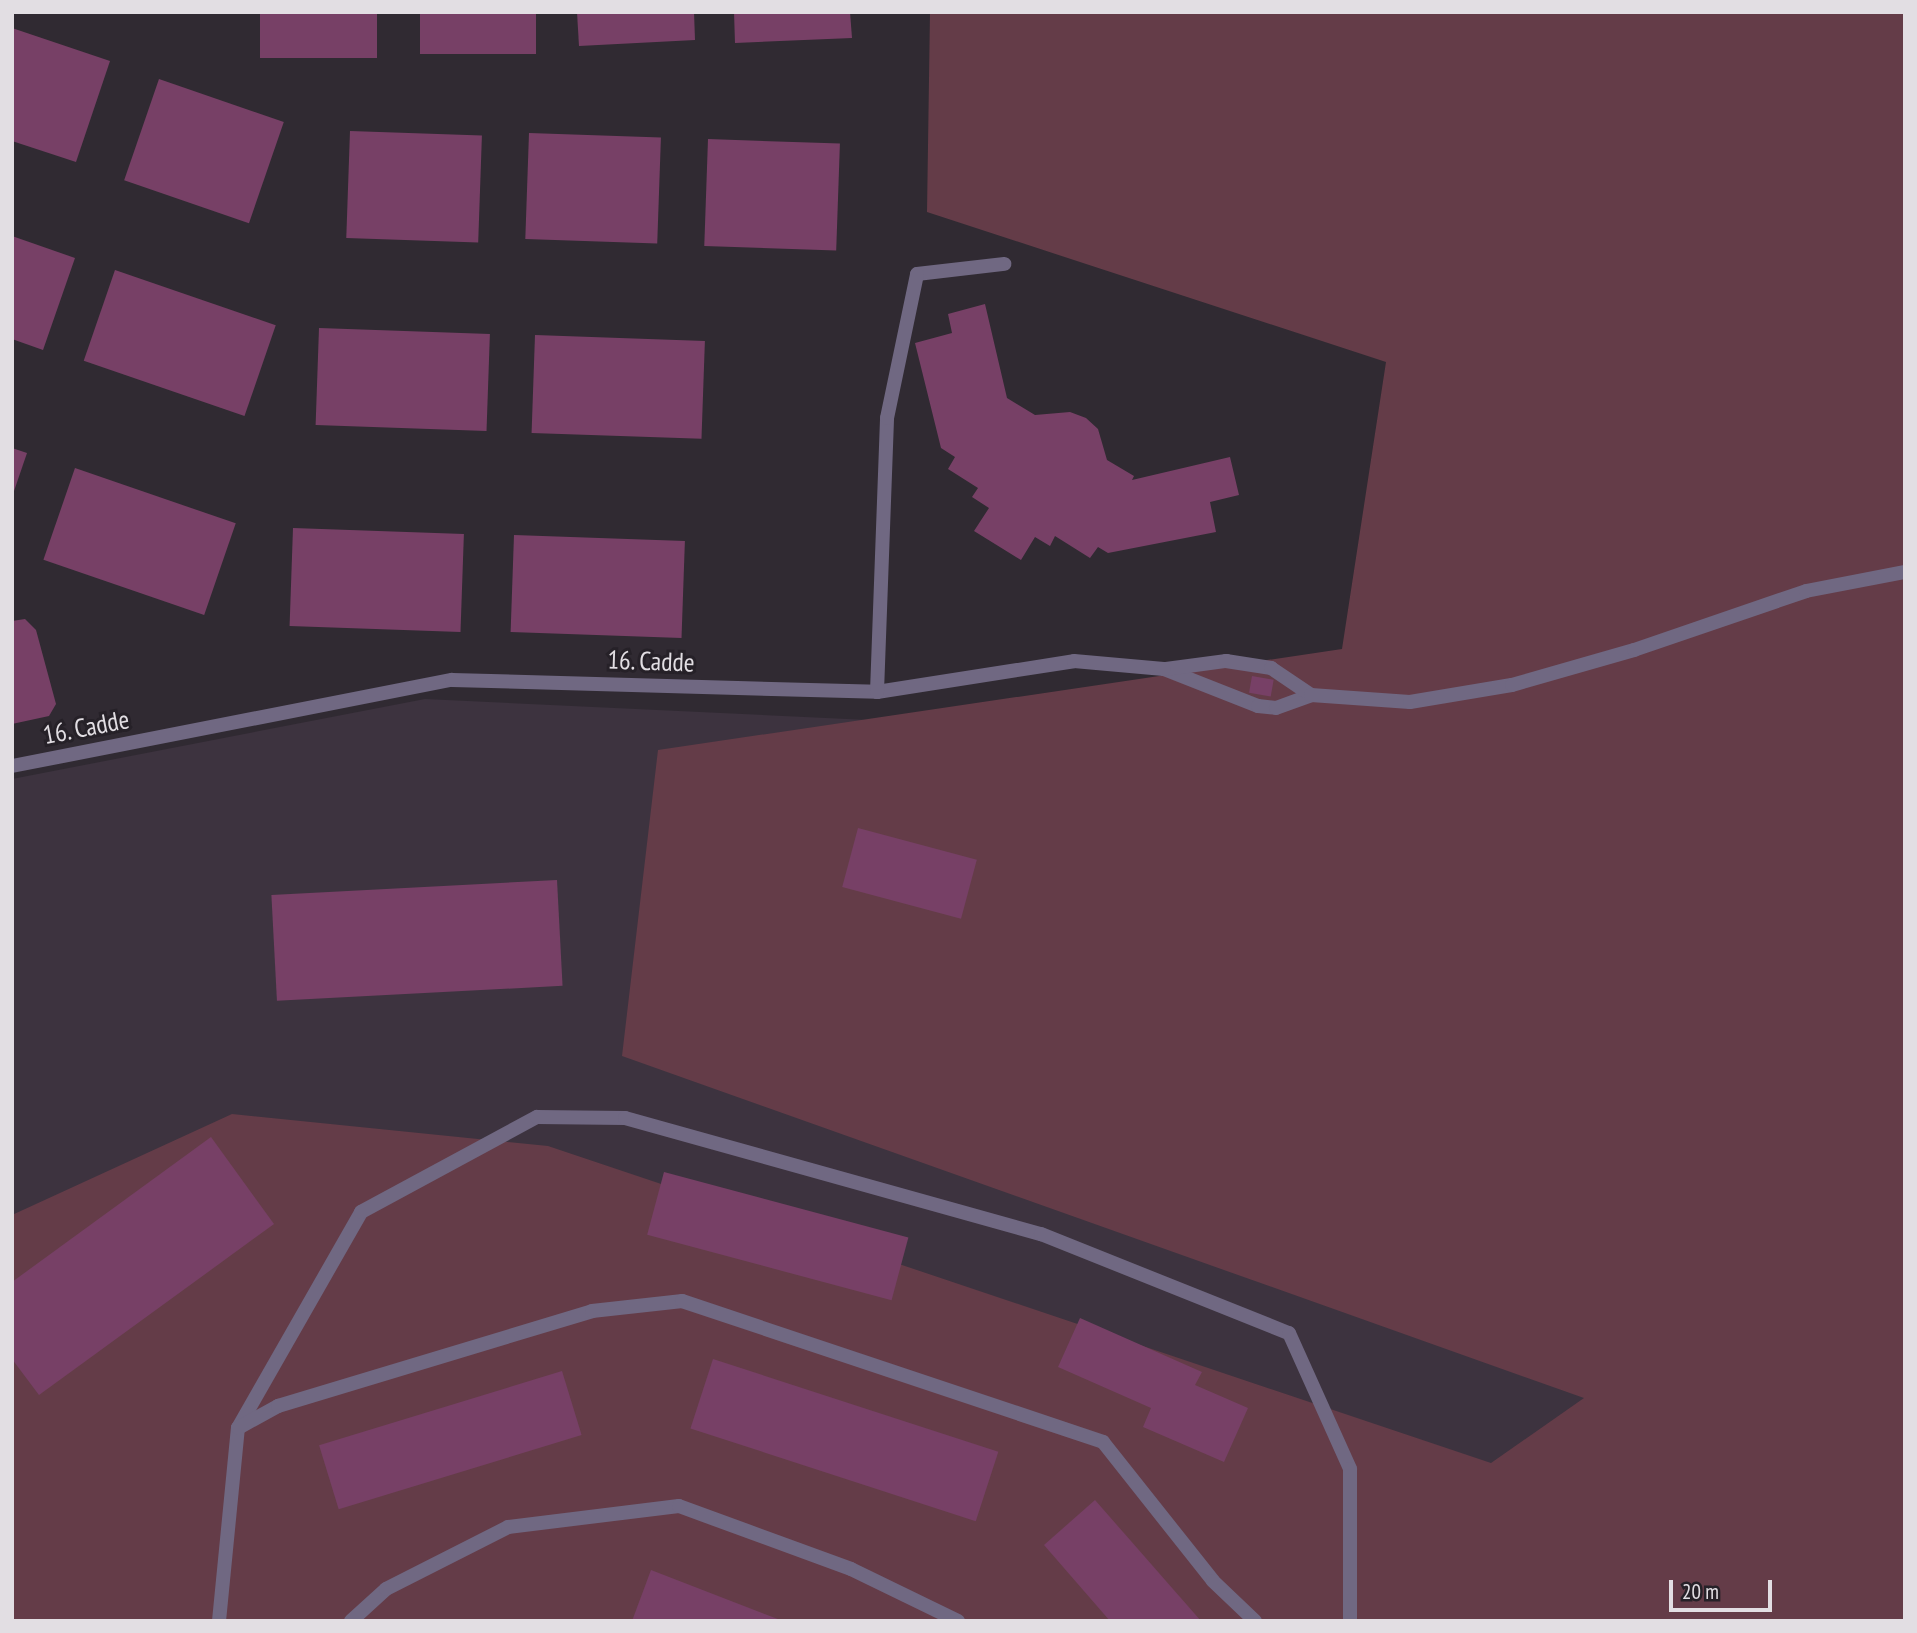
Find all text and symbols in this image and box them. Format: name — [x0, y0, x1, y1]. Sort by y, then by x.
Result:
street label: 16. Cadde — [606, 644, 696, 678]
street label: 16. Cadde — [39, 703, 133, 751]
scale bar — [1672, 1566, 1775, 1610]
text: 20 m — [1682, 1578, 1719, 1605]

